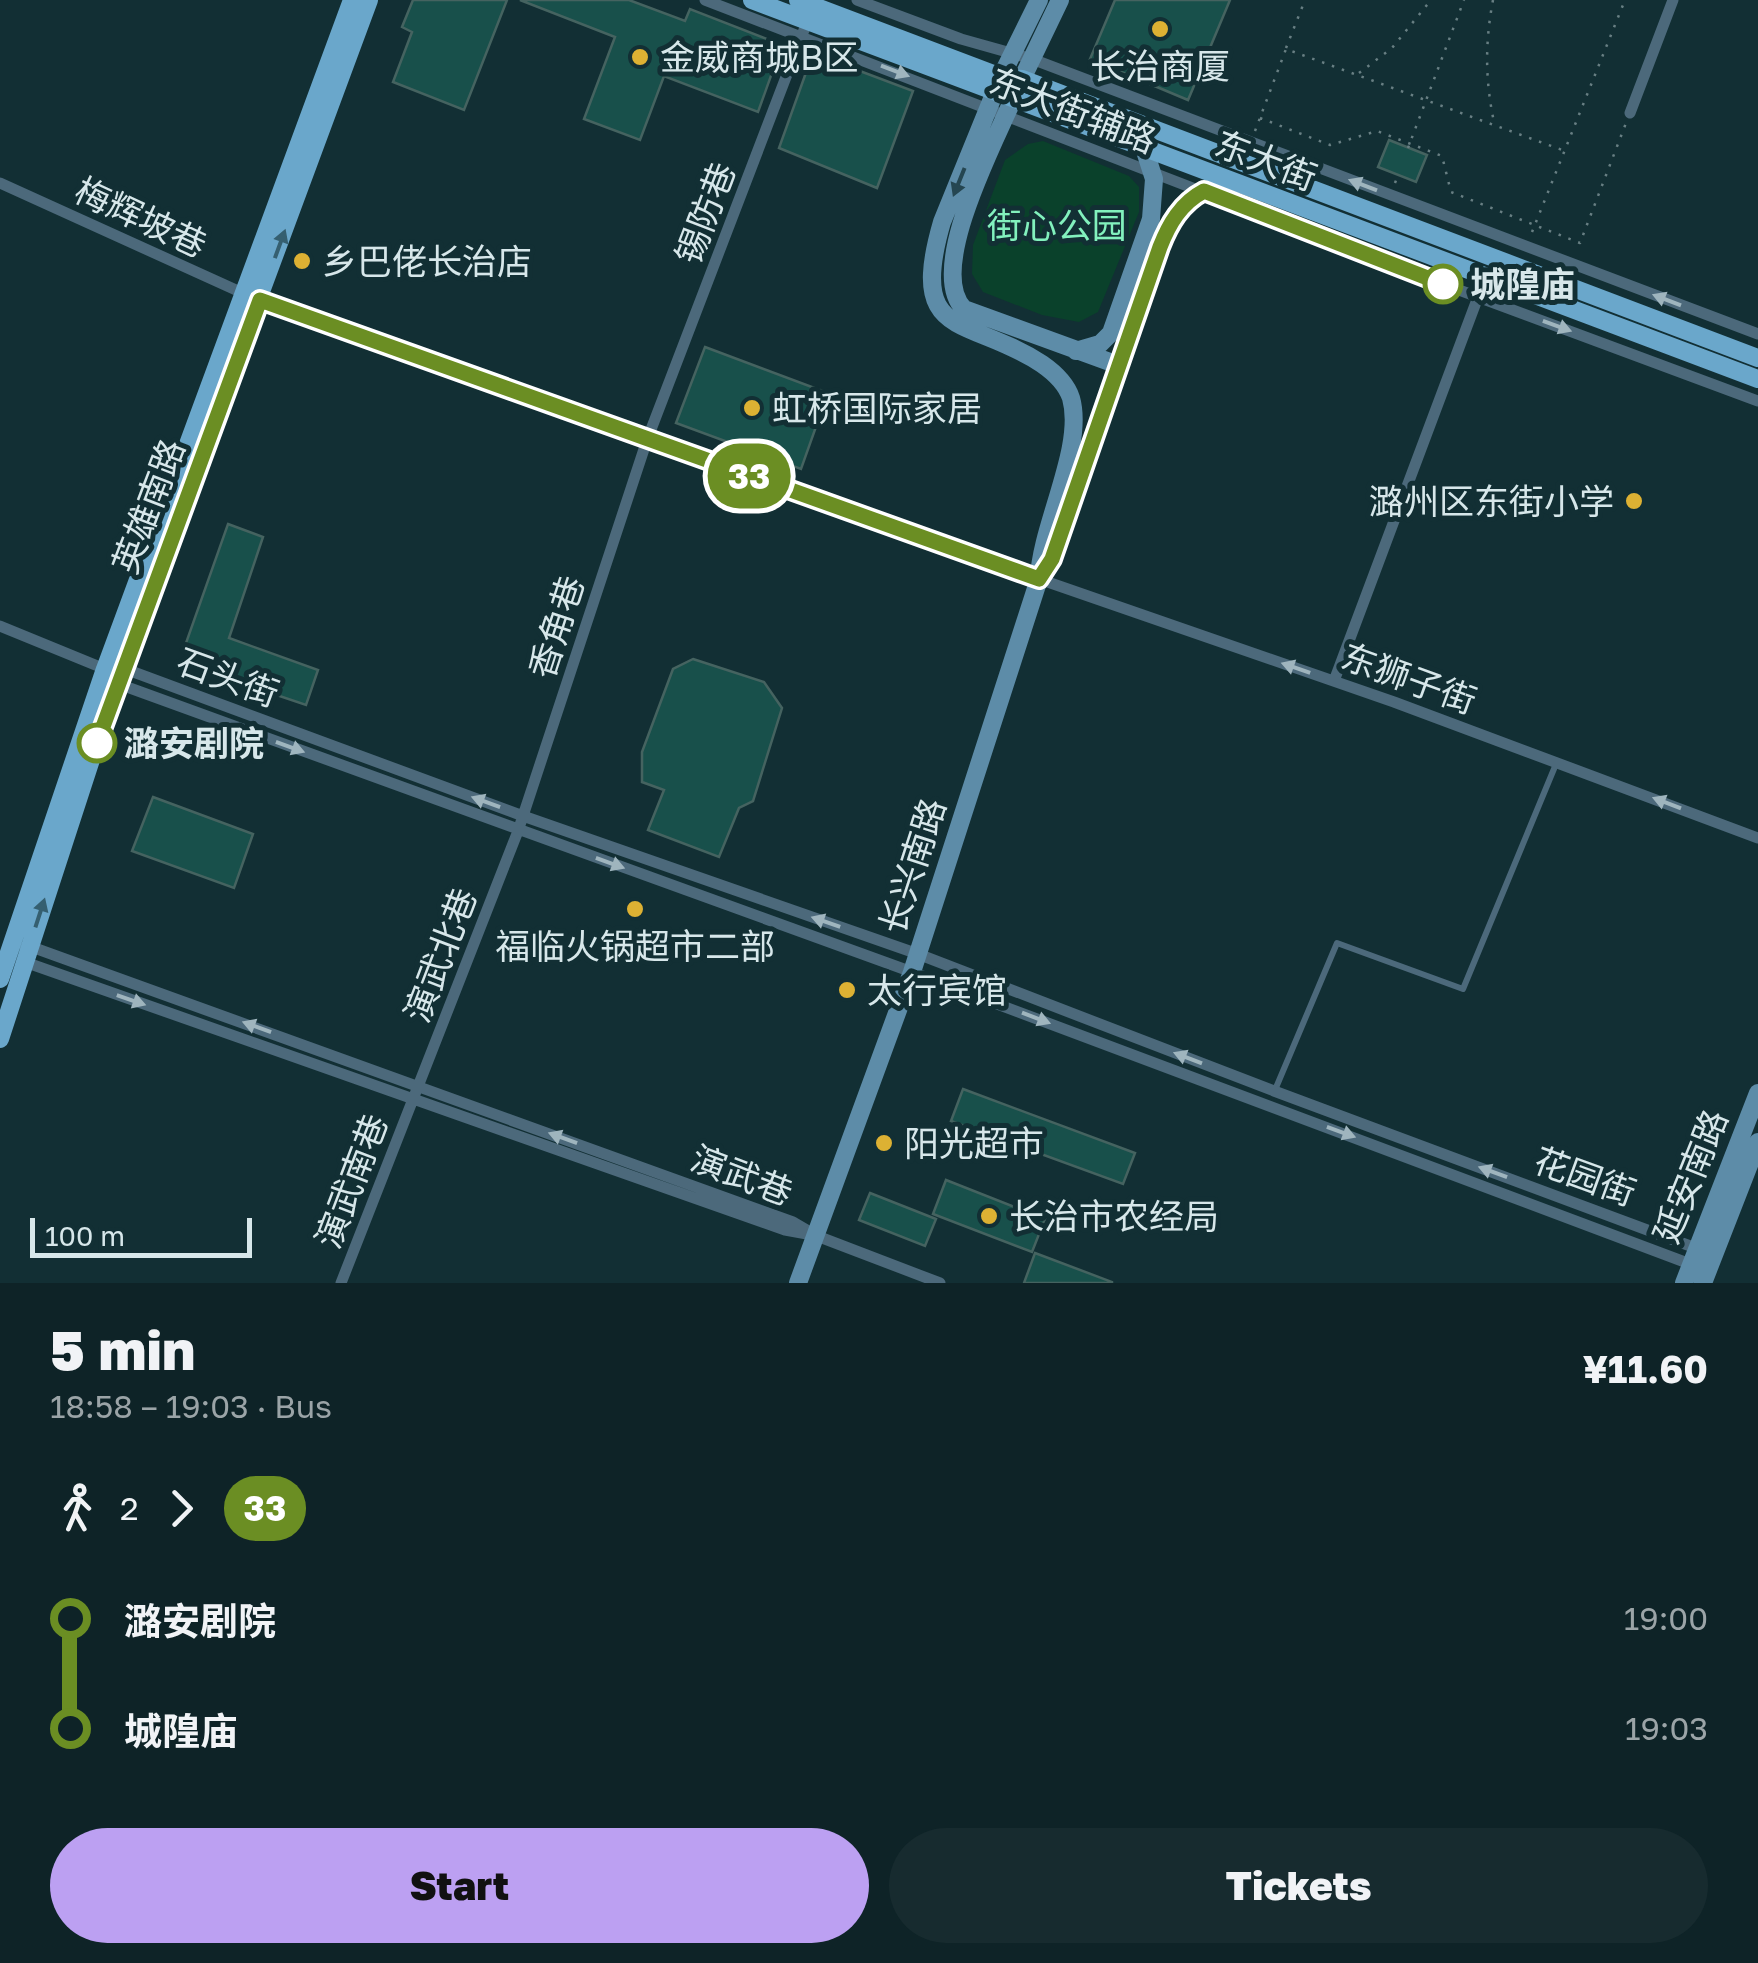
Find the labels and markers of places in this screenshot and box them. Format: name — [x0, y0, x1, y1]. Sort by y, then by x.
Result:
marker: 长治商厦 — [1149, 18, 1171, 40]
place label: 金威商城B区 — [660, 36, 858, 78]
place label: 长治商厦 — [1090, 45, 1230, 87]
marker: 金威商城B区 — [629, 46, 651, 68]
place label: 乡巴佬长治店 — [322, 240, 532, 282]
marker: 乡巴佬长治店 — [291, 250, 313, 272]
place label: 城隍庙 — [1470, 263, 1575, 305]
marker: 城隍庙 — [1424, 265, 1462, 303]
place label: 虹桥国际家居 — [772, 387, 982, 429]
marker: 虹桥国际家居 — [741, 397, 763, 419]
place label: 潞州区东街小学 — [1369, 480, 1614, 522]
marker: 潞州区东街小学 — [1623, 490, 1645, 512]
place label: 潞安剧院 — [124, 722, 264, 764]
marker: 潞安剧院 — [78, 724, 116, 762]
marker: 福临火锅超市二部 — [624, 898, 646, 920]
place label: 福临火锅超市二部 — [495, 925, 775, 967]
place label: 太行宾馆 — [867, 969, 1007, 1011]
marker: 太行宾馆 — [836, 979, 858, 1001]
place label: 阳光超市 — [904, 1122, 1044, 1164]
marker: 阳光超市 — [873, 1132, 895, 1154]
place label: 长治市农经局 — [1009, 1195, 1219, 1237]
marker: 长治市农经局 — [978, 1205, 1000, 1227]

